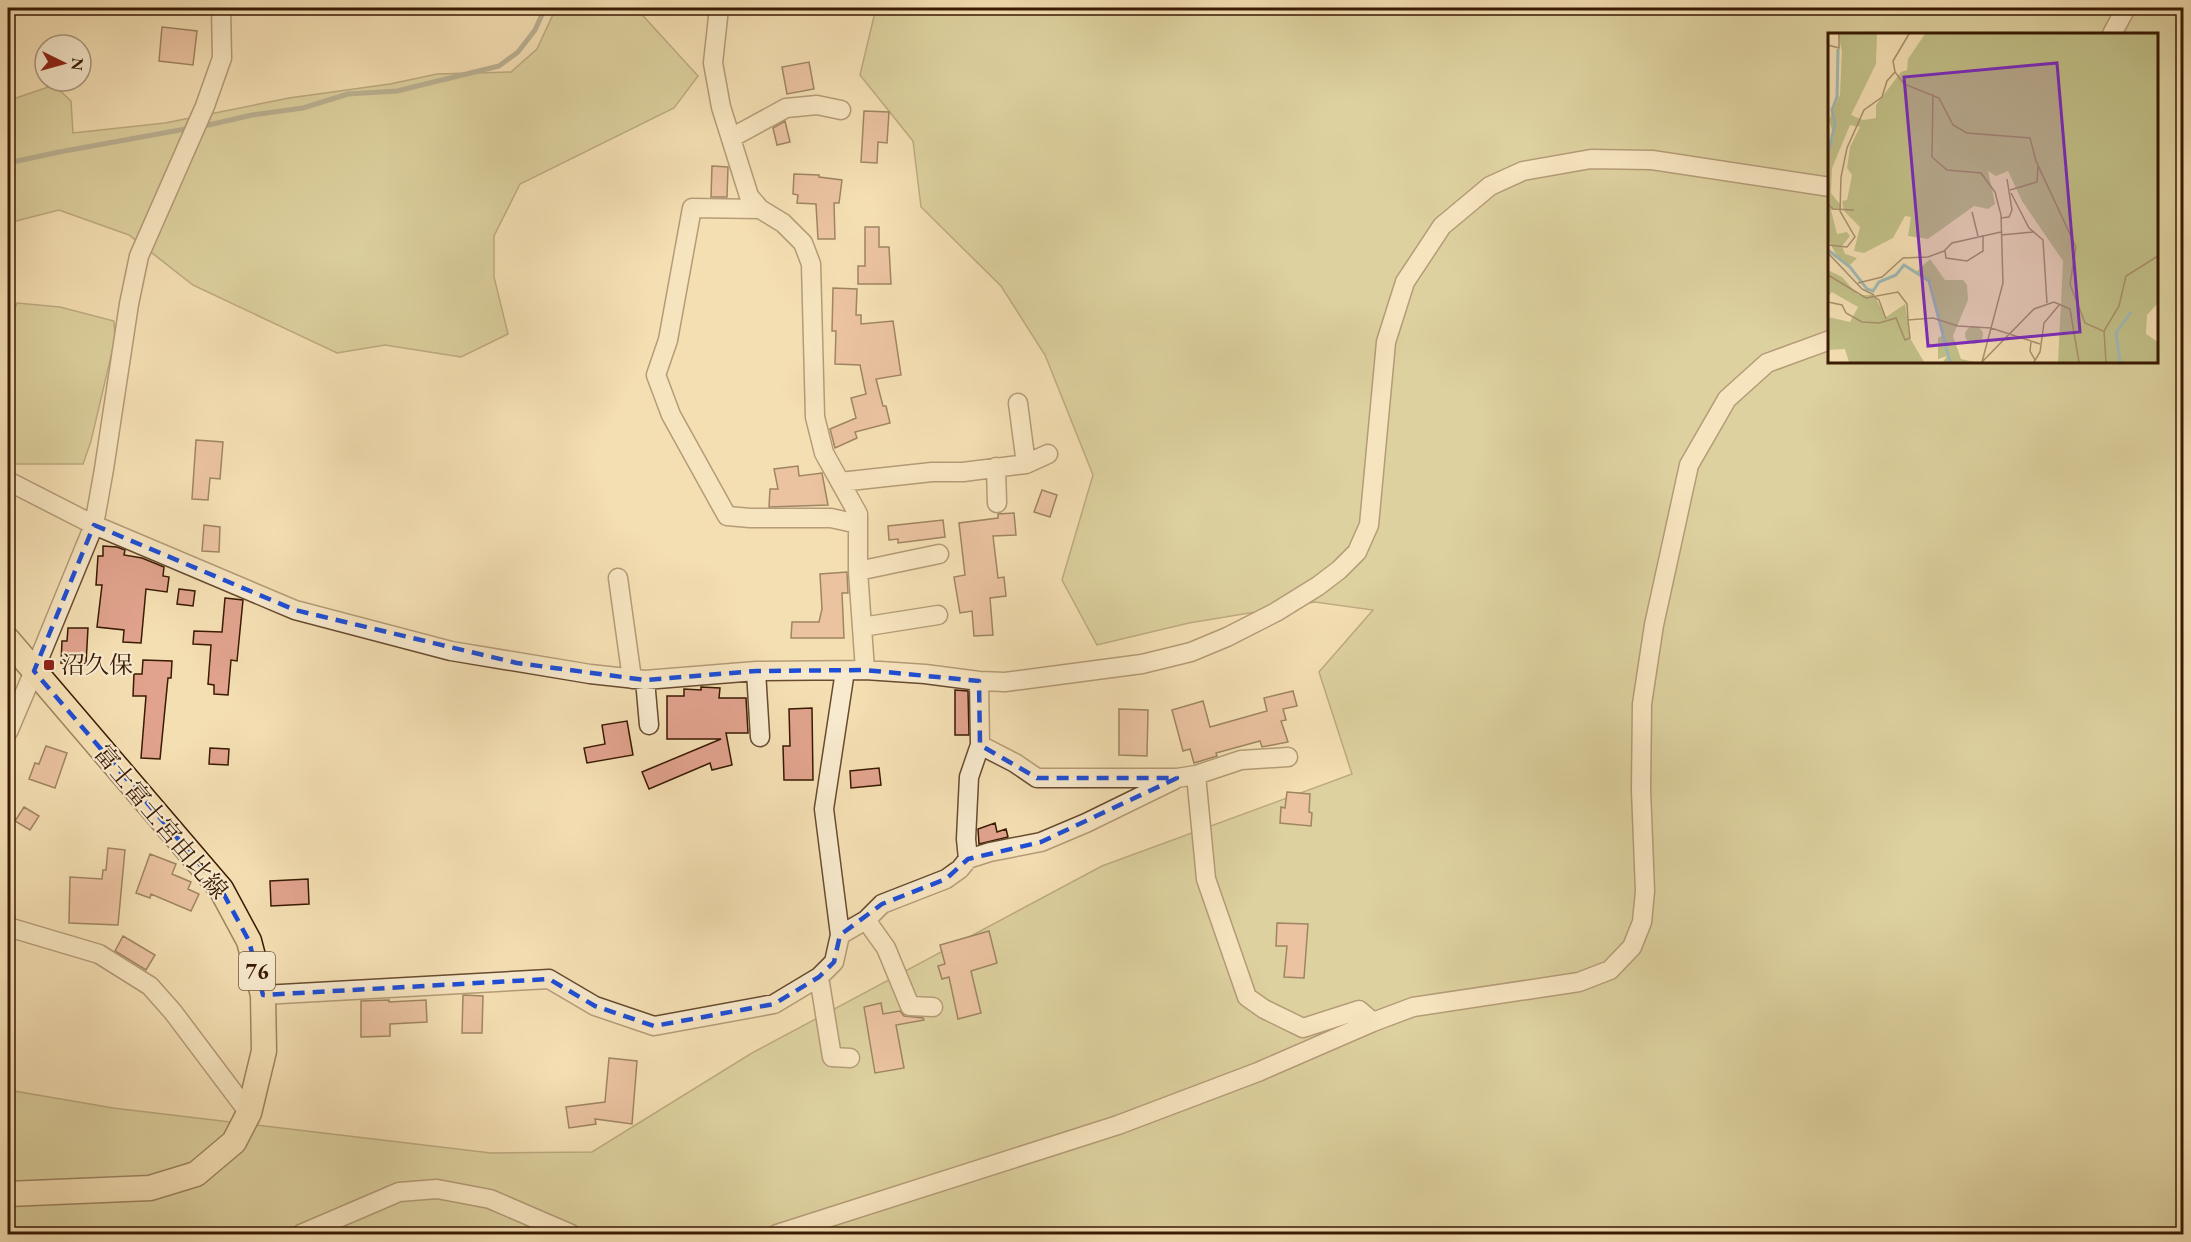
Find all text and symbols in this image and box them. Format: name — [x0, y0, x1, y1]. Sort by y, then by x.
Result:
north arrow — [33, 33, 93, 93]
inset map — [1828, 33, 2158, 363]
text: N — [66, 57, 88, 72]
place label: 沼久保 — [61, 649, 133, 680]
marker: 沼久保 — [42, 658, 56, 672]
street label: 富士富士宮由比線 — [88, 738, 235, 905]
road number: 76 — [239, 952, 275, 990]

